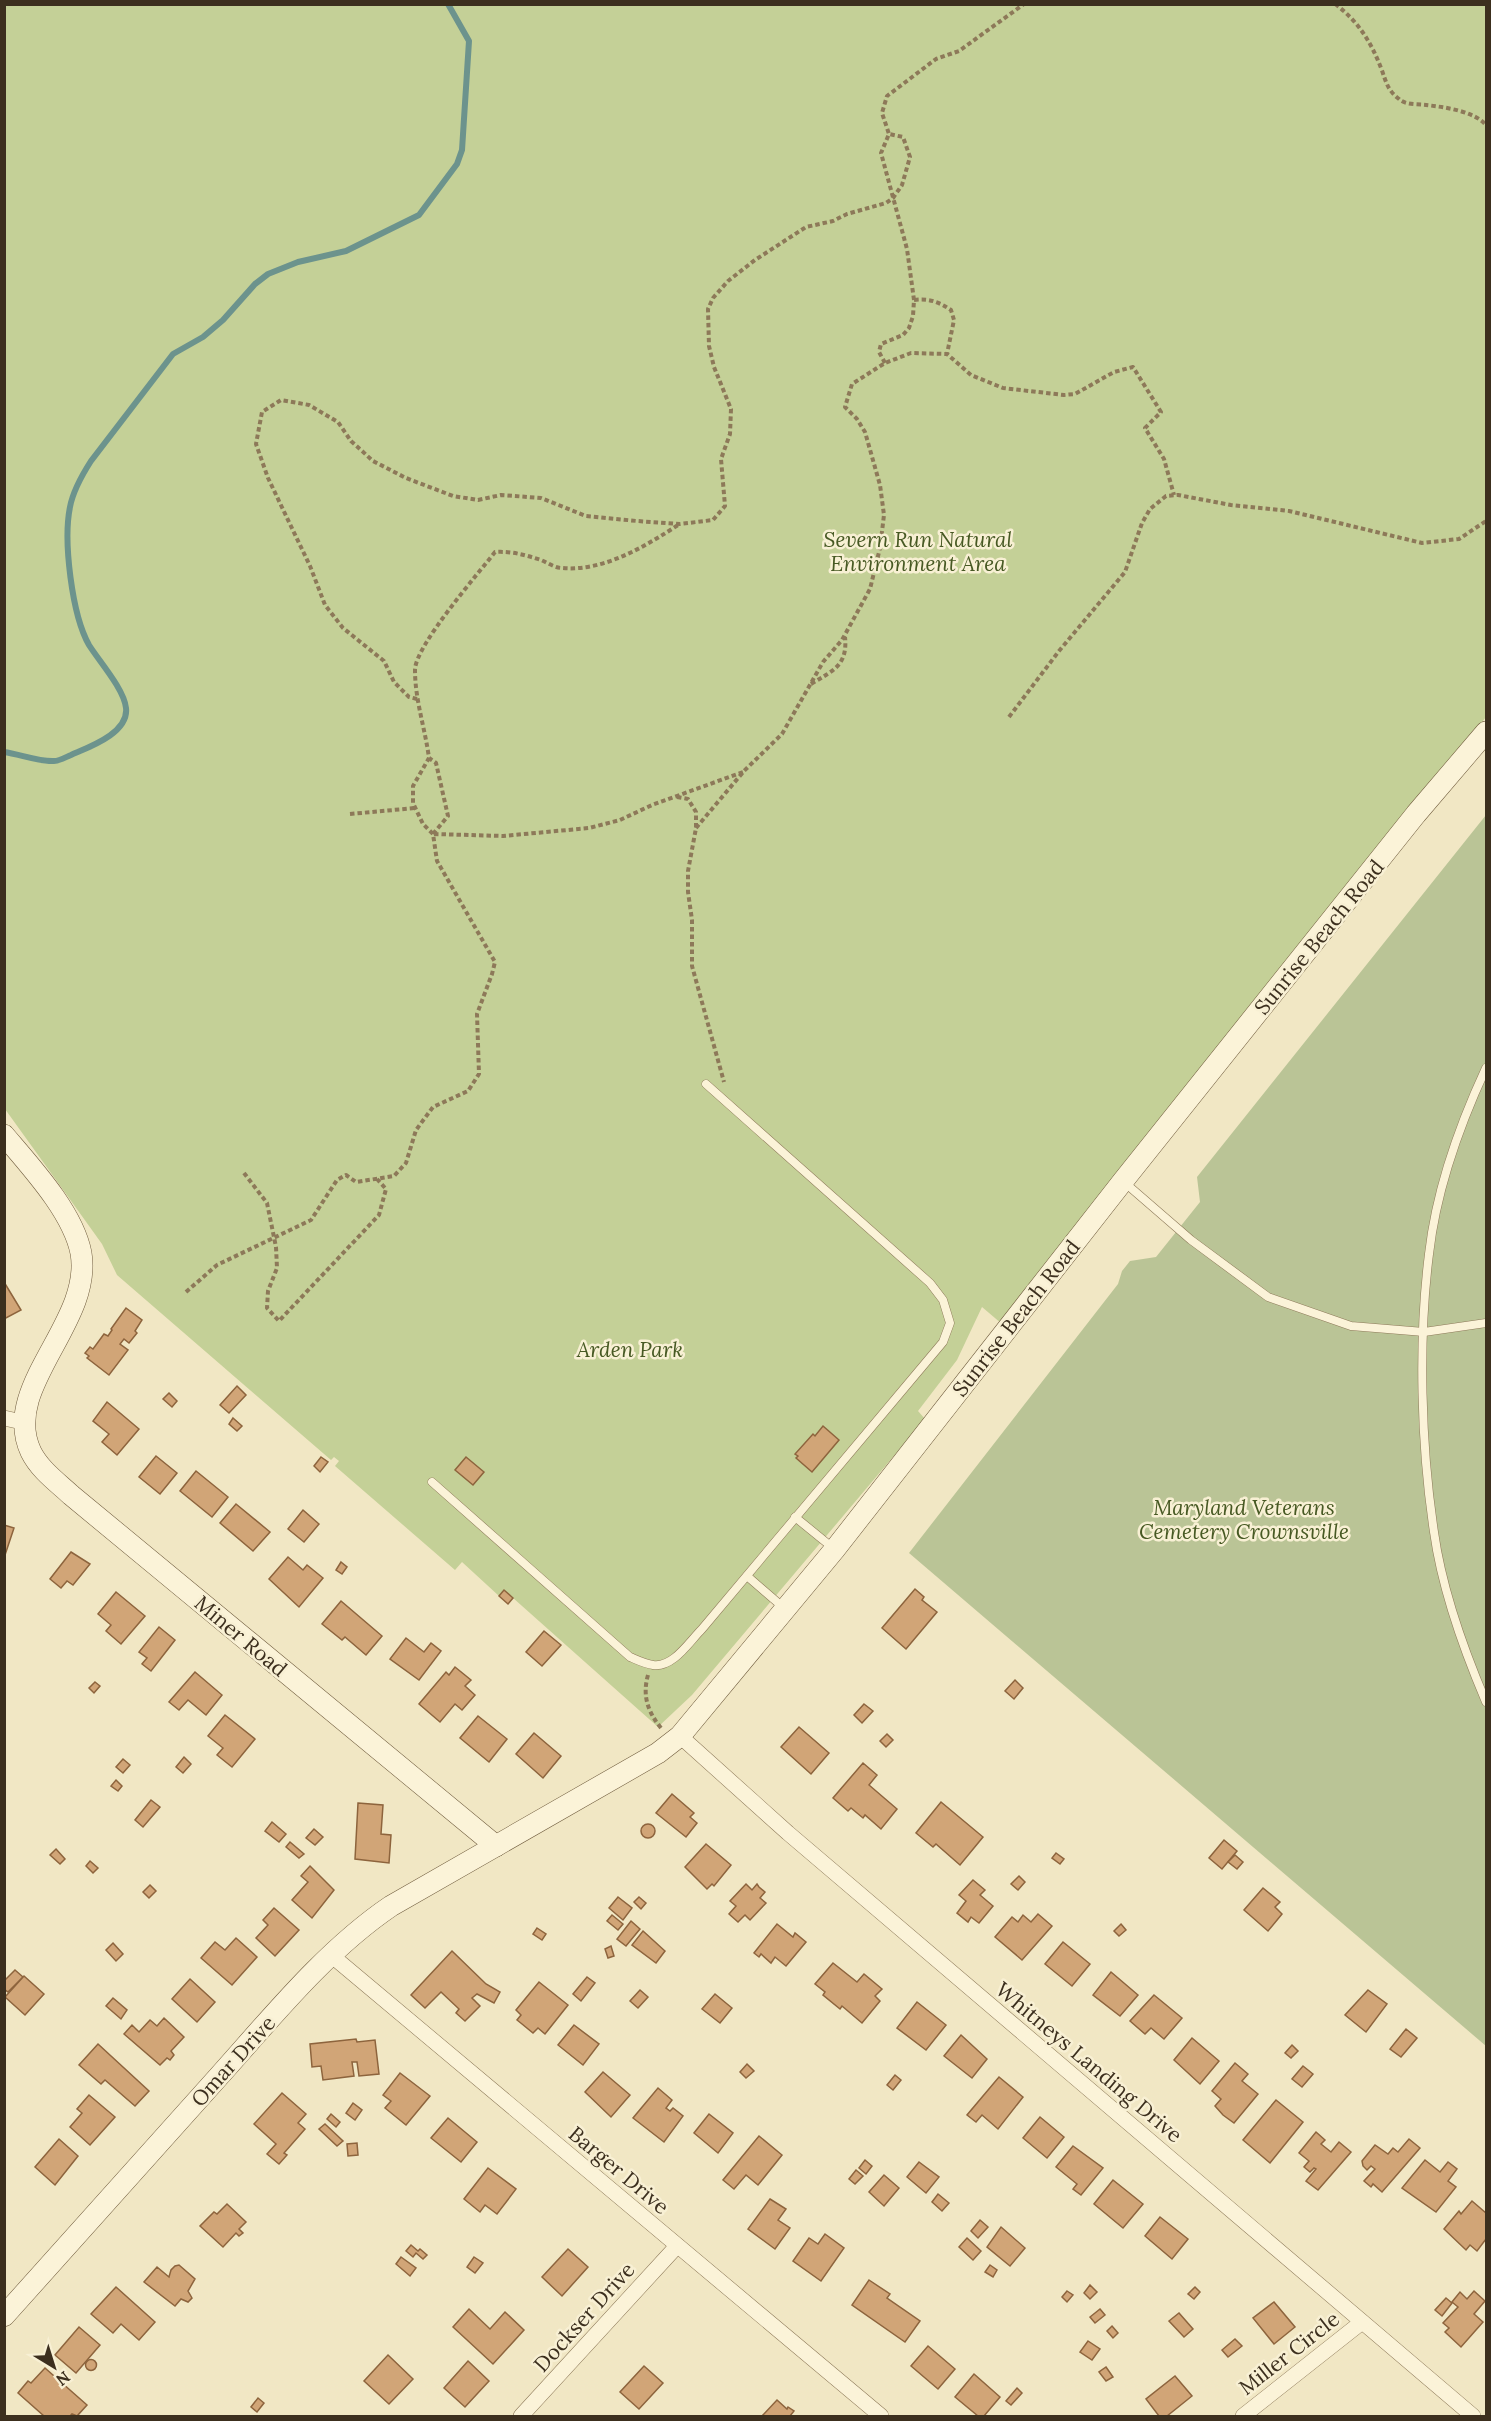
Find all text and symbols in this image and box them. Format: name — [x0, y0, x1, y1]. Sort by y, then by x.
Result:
park label: Severn Run Natural Environment Area — [824, 526, 1013, 577]
street label: Sunrise Beach Road — [1248, 854, 1390, 1020]
street label: Sunrise Beach Road — [946, 1234, 1086, 1402]
park label: Arden Park — [576, 1336, 683, 1363]
park label: Maryland Veterans Cemetery Crownsville — [1139, 1494, 1349, 1545]
street label: Miner Road — [189, 1589, 293, 1683]
street label: Whitneys Landing Drive — [990, 1976, 1188, 2148]
street label: Omar Drive — [185, 2010, 281, 2112]
street label: Barger Drive — [563, 2120, 675, 2220]
street label: Dockser Drive — [528, 2256, 640, 2378]
street label: Miller Circle — [1233, 2305, 1345, 2401]
north arrow — [24, 2337, 84, 2397]
text: N — [52, 2367, 74, 2391]

